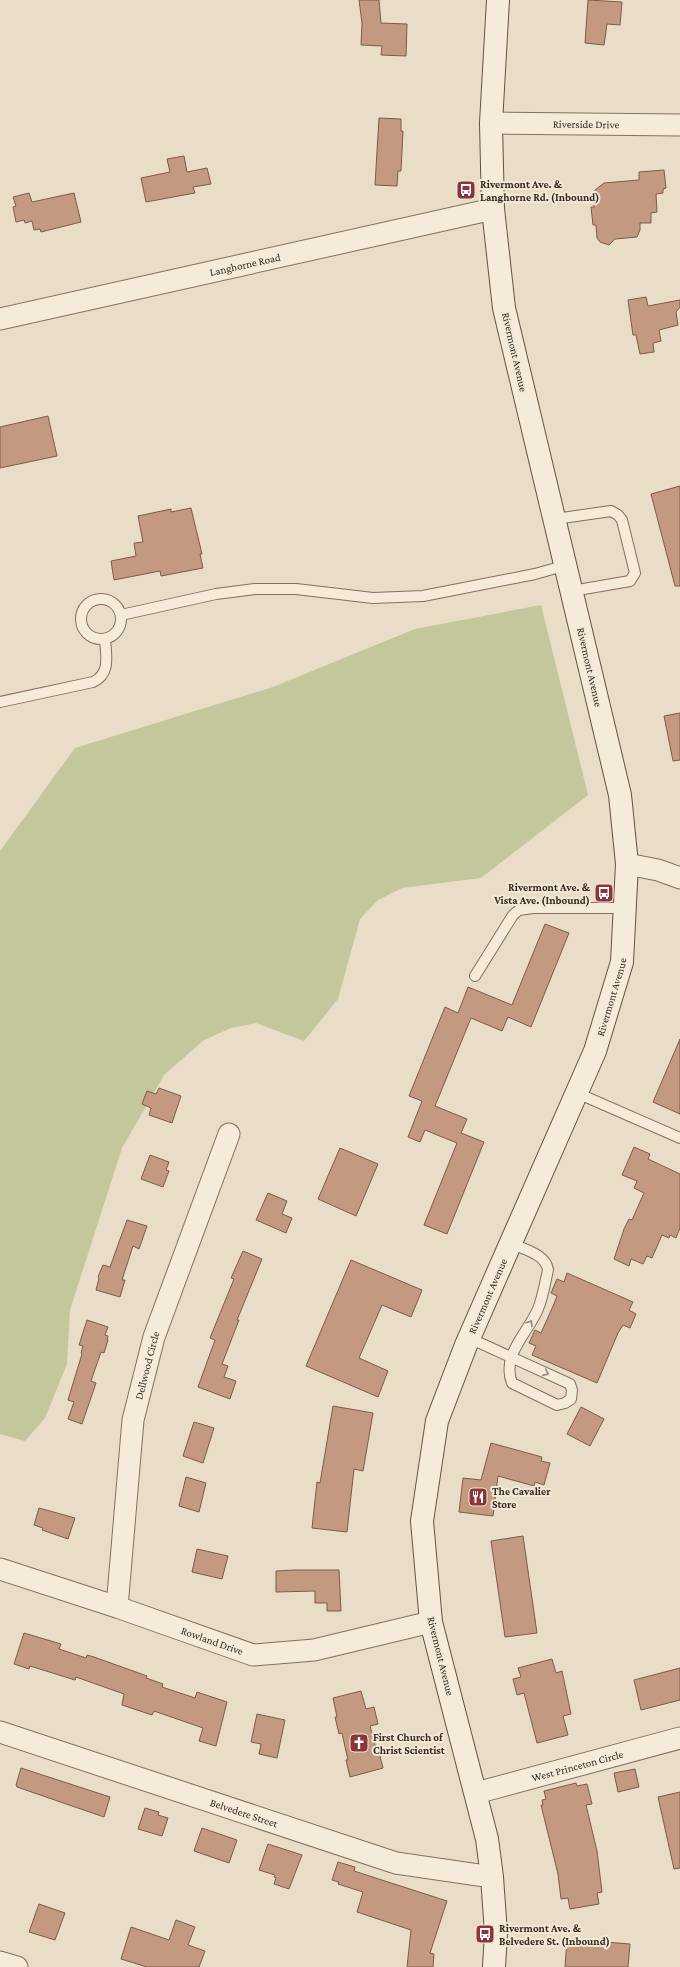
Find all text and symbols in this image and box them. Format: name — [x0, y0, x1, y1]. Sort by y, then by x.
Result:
street label: Riverside Drive — [553, 118, 619, 130]
place label: Rivermont Ave. & Langhorne Rd. (Inbound) — [480, 178, 600, 204]
bus stop icon: Rivermont Ave. & Langhorne Rd. (Inbound) — [455, 179, 477, 201]
street label: Langhorne Road — [208, 251, 282, 278]
street label: Rivermont Avenue — [500, 311, 530, 393]
street label: Rivermont Avenue — [575, 626, 605, 708]
place label: Rivermont Ave. & Vista Ave. (Inbound) — [493, 881, 591, 907]
bus stop icon: Rivermont Ave. & Vista Ave. (Inbound) — [593, 882, 615, 904]
street label: Rivermont Avenue — [594, 958, 628, 1038]
street label: Rivermont Avenue — [466, 1256, 509, 1336]
one-way arrow — [525, 1320, 533, 1327]
street label: Dellwood Circle — [132, 1329, 162, 1401]
one-way arrow — [542, 1368, 549, 1376]
place label: The Cavalier Store — [492, 1485, 551, 1510]
restaurant icon: The Cavalier Store — [467, 1486, 489, 1508]
street label: Rivermont Avenue — [425, 1615, 457, 1697]
street label: Rowland Drive — [179, 1624, 245, 1657]
place label: First Church of Christ Scientist — [373, 1731, 445, 1756]
church icon: First Church of Christ Scientist — [348, 1732, 370, 1754]
street label: West Princeton Circle — [530, 1748, 625, 1784]
street label: Belvedere Street — [209, 1796, 280, 1830]
place label: Rivermont Ave. & Belvedere St. (Inbound) — [499, 1922, 610, 1948]
bus stop icon: Rivermont Ave. & Belvedere St. (Inbound) — [474, 1923, 496, 1945]

